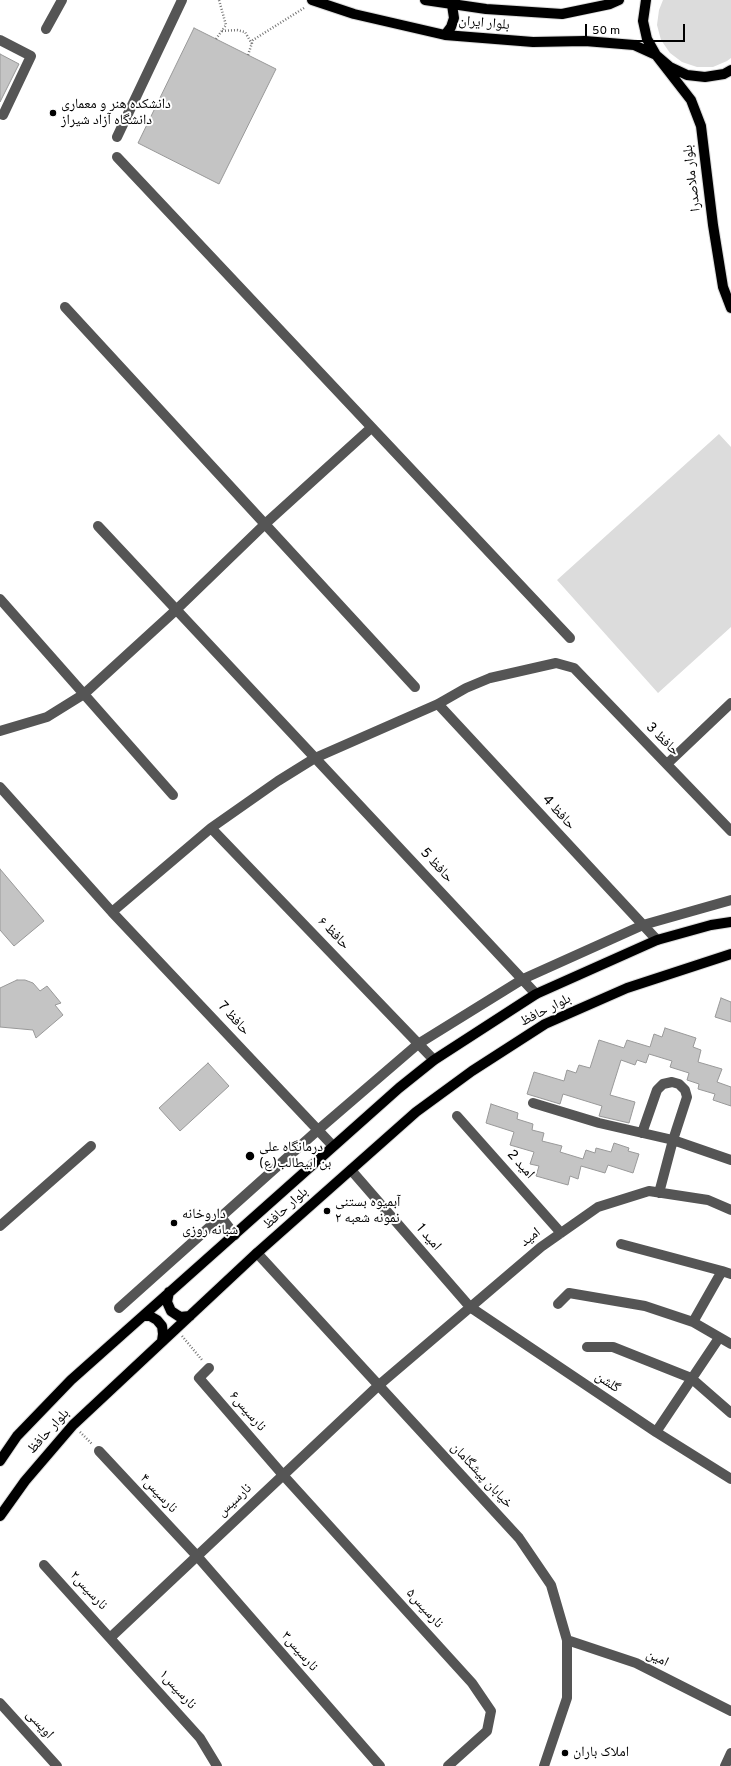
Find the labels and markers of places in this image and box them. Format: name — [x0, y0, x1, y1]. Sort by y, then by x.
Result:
place label: دانشکده هنر و معماری دانشگاه آزاد شیراز — [61, 97, 171, 130]
marker: دانشکده هنر و معماری دانشگاه آزاد شیراز — [48, 108, 58, 118]
place label: درمانگاه علی بن ابیطالب(ع) — [259, 1140, 331, 1172]
marker: درمانگاه علی بن ابیطالب(ع) — [244, 1150, 256, 1162]
place label: آبمیوه بستنی نمونه شعبه ۲ — [335, 1195, 400, 1228]
marker: آبمیوه بستنی نمونه شعبه ۲ — [322, 1206, 332, 1216]
place label: داروخانه شبانه روزی — [182, 1207, 238, 1240]
marker: داروخانه شبانه روزی — [169, 1218, 179, 1228]
place label: املاک باران — [573, 1745, 629, 1761]
marker: املاک باران — [560, 1748, 570, 1758]

